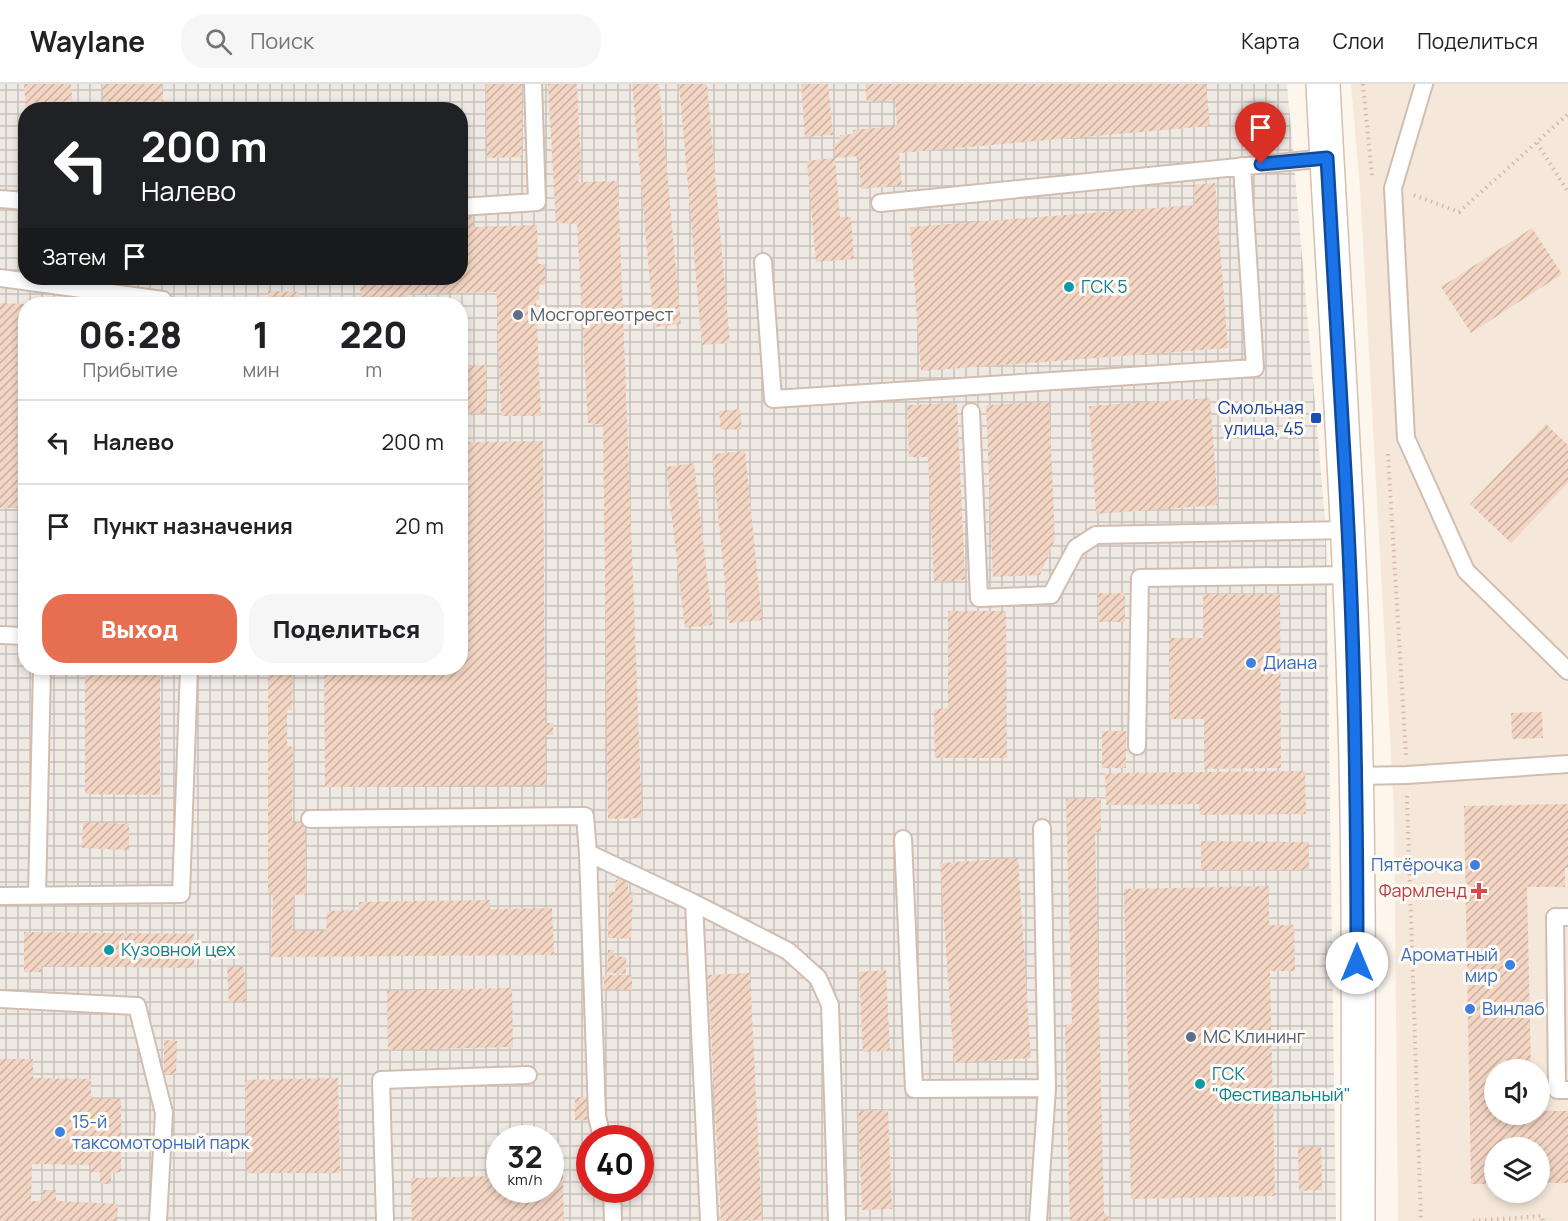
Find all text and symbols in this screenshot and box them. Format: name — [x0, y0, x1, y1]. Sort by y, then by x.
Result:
search box — [181, 14, 601, 68]
text: Waylane — [30, 22, 145, 60]
icon: search — [202, 25, 235, 58]
text: Поиск — [250, 26, 314, 56]
text: Карта — [1241, 27, 1300, 55]
text: Слои — [1333, 27, 1384, 55]
text: Поделиться — [1417, 27, 1538, 55]
pin — [1235, 102, 1286, 164]
icon: arrive — [1244, 111, 1277, 144]
text: 200 m — [141, 117, 267, 175]
icon: left — [42, 126, 120, 204]
text: Налево — [141, 172, 236, 209]
icon: arrive — [118, 240, 151, 273]
text: Затем — [42, 242, 106, 272]
place label: ГСК 5 — [1081, 274, 1128, 298]
marker: ГСК 5 — [1062, 280, 1076, 294]
place label: Мосгоргеотрест — [530, 302, 674, 326]
marker: Мосгоргеотрест — [511, 308, 525, 322]
text: 06:28 — [78, 310, 182, 359]
text: 1 — [253, 310, 269, 359]
text: 220 — [340, 310, 408, 359]
text: Прибытие — [83, 356, 178, 383]
text: мин — [242, 356, 279, 383]
text: m — [365, 356, 382, 383]
place label: Смольная улица, 45 — [1218, 395, 1304, 440]
marker: Смольная улица, 45 — [1309, 411, 1323, 425]
icon: left — [42, 426, 75, 459]
text: Налево — [93, 427, 174, 457]
text: 200 m — [382, 427, 444, 457]
icon: arrive — [42, 510, 75, 543]
text: Пункт назначения — [93, 511, 293, 541]
text: 20 m — [395, 511, 444, 541]
button: Выход — [42, 594, 237, 663]
button: Поделиться — [249, 594, 444, 663]
place label: Диана — [1263, 650, 1317, 674]
marker: Диана — [1244, 656, 1258, 670]
place label: Пятёрочка — [1371, 852, 1463, 876]
marker: Пятёрочка — [1468, 858, 1482, 872]
place label: Фармленд — [1379, 878, 1467, 902]
marker: Фармленд — [1472, 884, 1486, 898]
position arrow — [1325, 931, 1389, 995]
place label: Кузовной цех — [121, 937, 236, 961]
place label: Ароматный мир — [1401, 942, 1498, 987]
marker: Кузовной цех — [102, 943, 116, 957]
marker: Ароматный мир — [1503, 958, 1517, 972]
place label: Винлаб — [1482, 996, 1545, 1020]
marker: Винлаб — [1463, 1002, 1477, 1016]
place label: МС Клининг — [1203, 1024, 1305, 1048]
marker: МС Клининг — [1184, 1030, 1198, 1044]
map controls — [1484, 1059, 1550, 1203]
button: sound — [1484, 1059, 1550, 1125]
place label: ГСК "Фестивальный" — [1212, 1061, 1351, 1106]
marker: ГСК "Фестивальный" — [1193, 1077, 1207, 1091]
place label: 15-й таксомоторный парк — [72, 1109, 250, 1154]
marker: 15-й таксомоторный парк — [53, 1125, 67, 1139]
speed limit sign: 40 — [576, 1125, 654, 1203]
text: 32 — [507, 1136, 543, 1177]
button: layers — [1484, 1137, 1550, 1203]
text: km/h — [508, 1169, 542, 1190]

